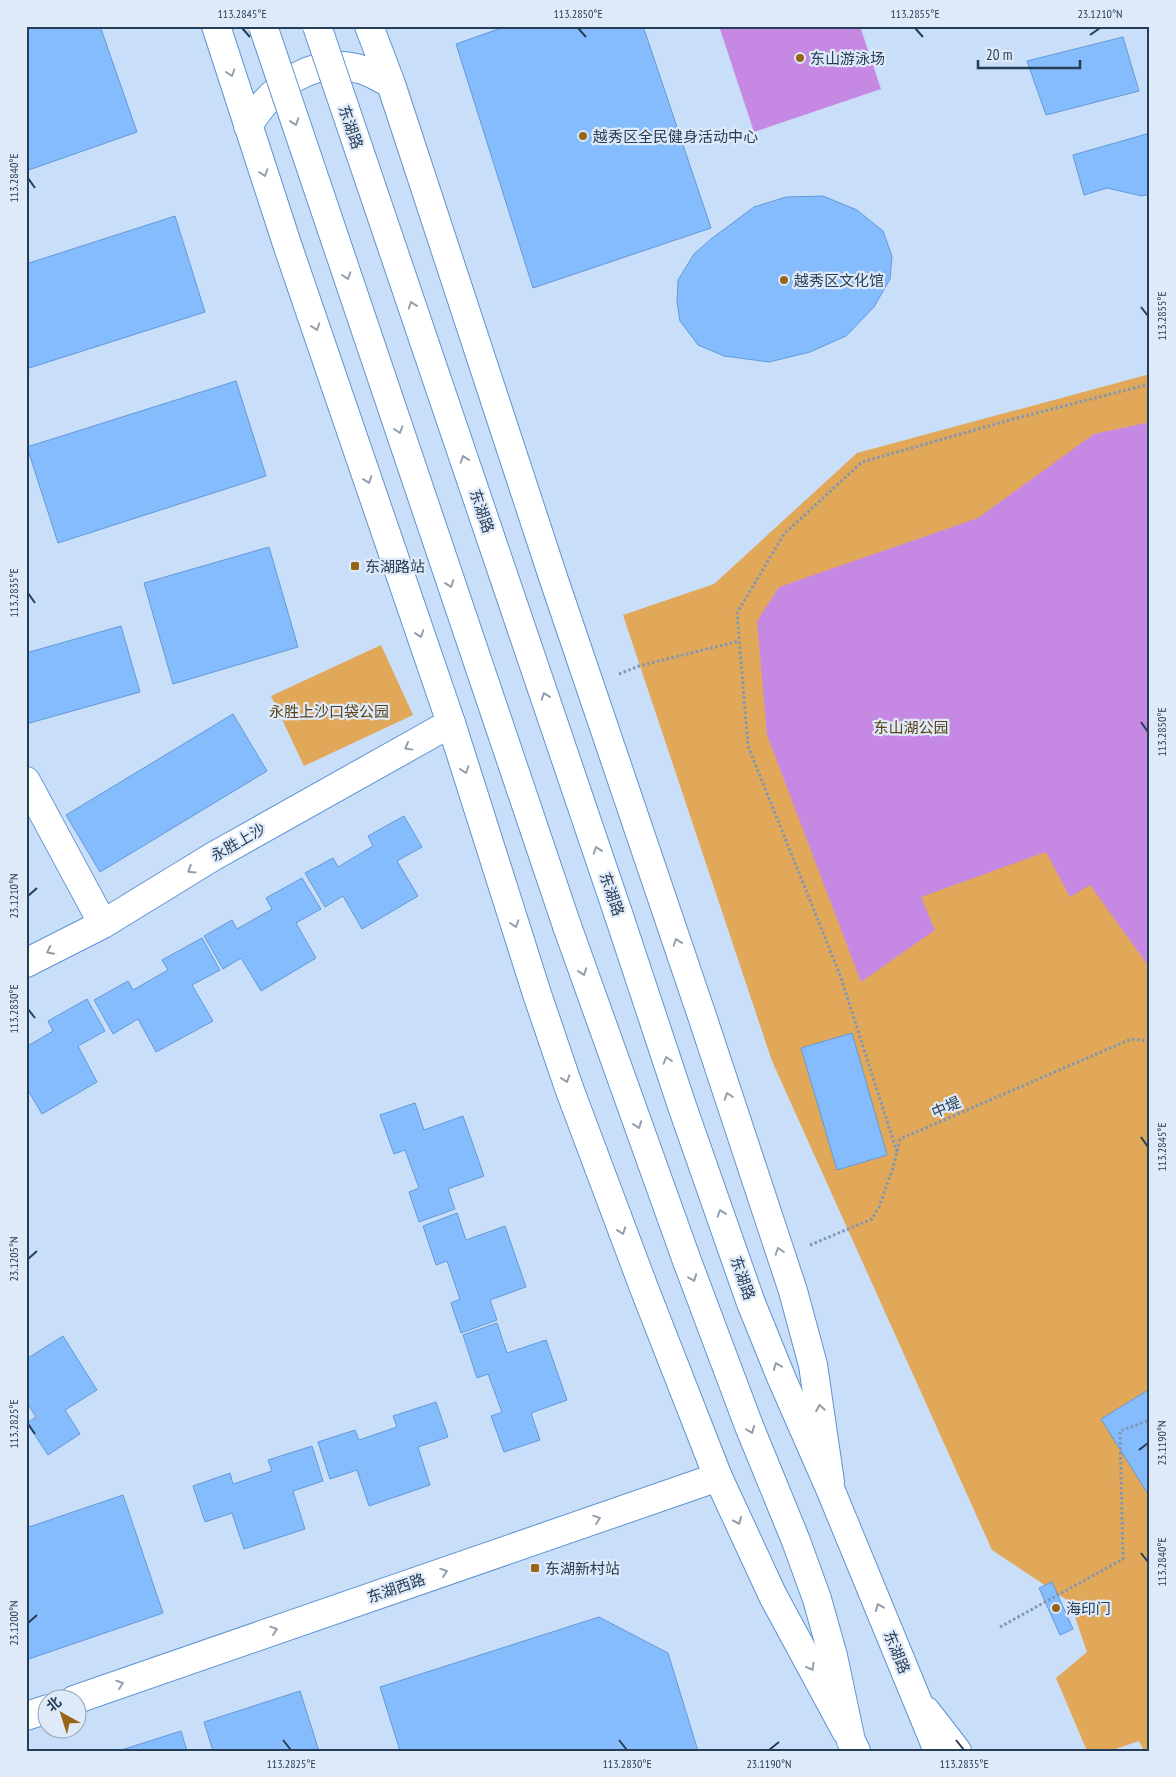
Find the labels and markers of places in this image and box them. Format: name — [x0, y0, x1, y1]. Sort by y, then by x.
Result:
place label: 东山游泳场 — [810, 49, 885, 68]
marker: 东山游泳场 — [794, 52, 806, 64]
place label: 越秀区全民健身活动中心 — [593, 127, 758, 146]
marker: 越秀区全民健身活动中心 — [577, 130, 589, 142]
place label: 越秀区文化馆 — [794, 271, 884, 290]
marker: 越秀区文化馆 — [778, 274, 790, 286]
place label: 东湖路站 — [365, 557, 425, 576]
marker: 东湖路站 — [349, 560, 361, 572]
place label: 东湖新村站 — [545, 1559, 620, 1578]
marker: 东湖新村站 — [529, 1562, 541, 1574]
place label: 海印门 — [1066, 1599, 1111, 1618]
marker: 海印门 — [1050, 1602, 1062, 1614]

